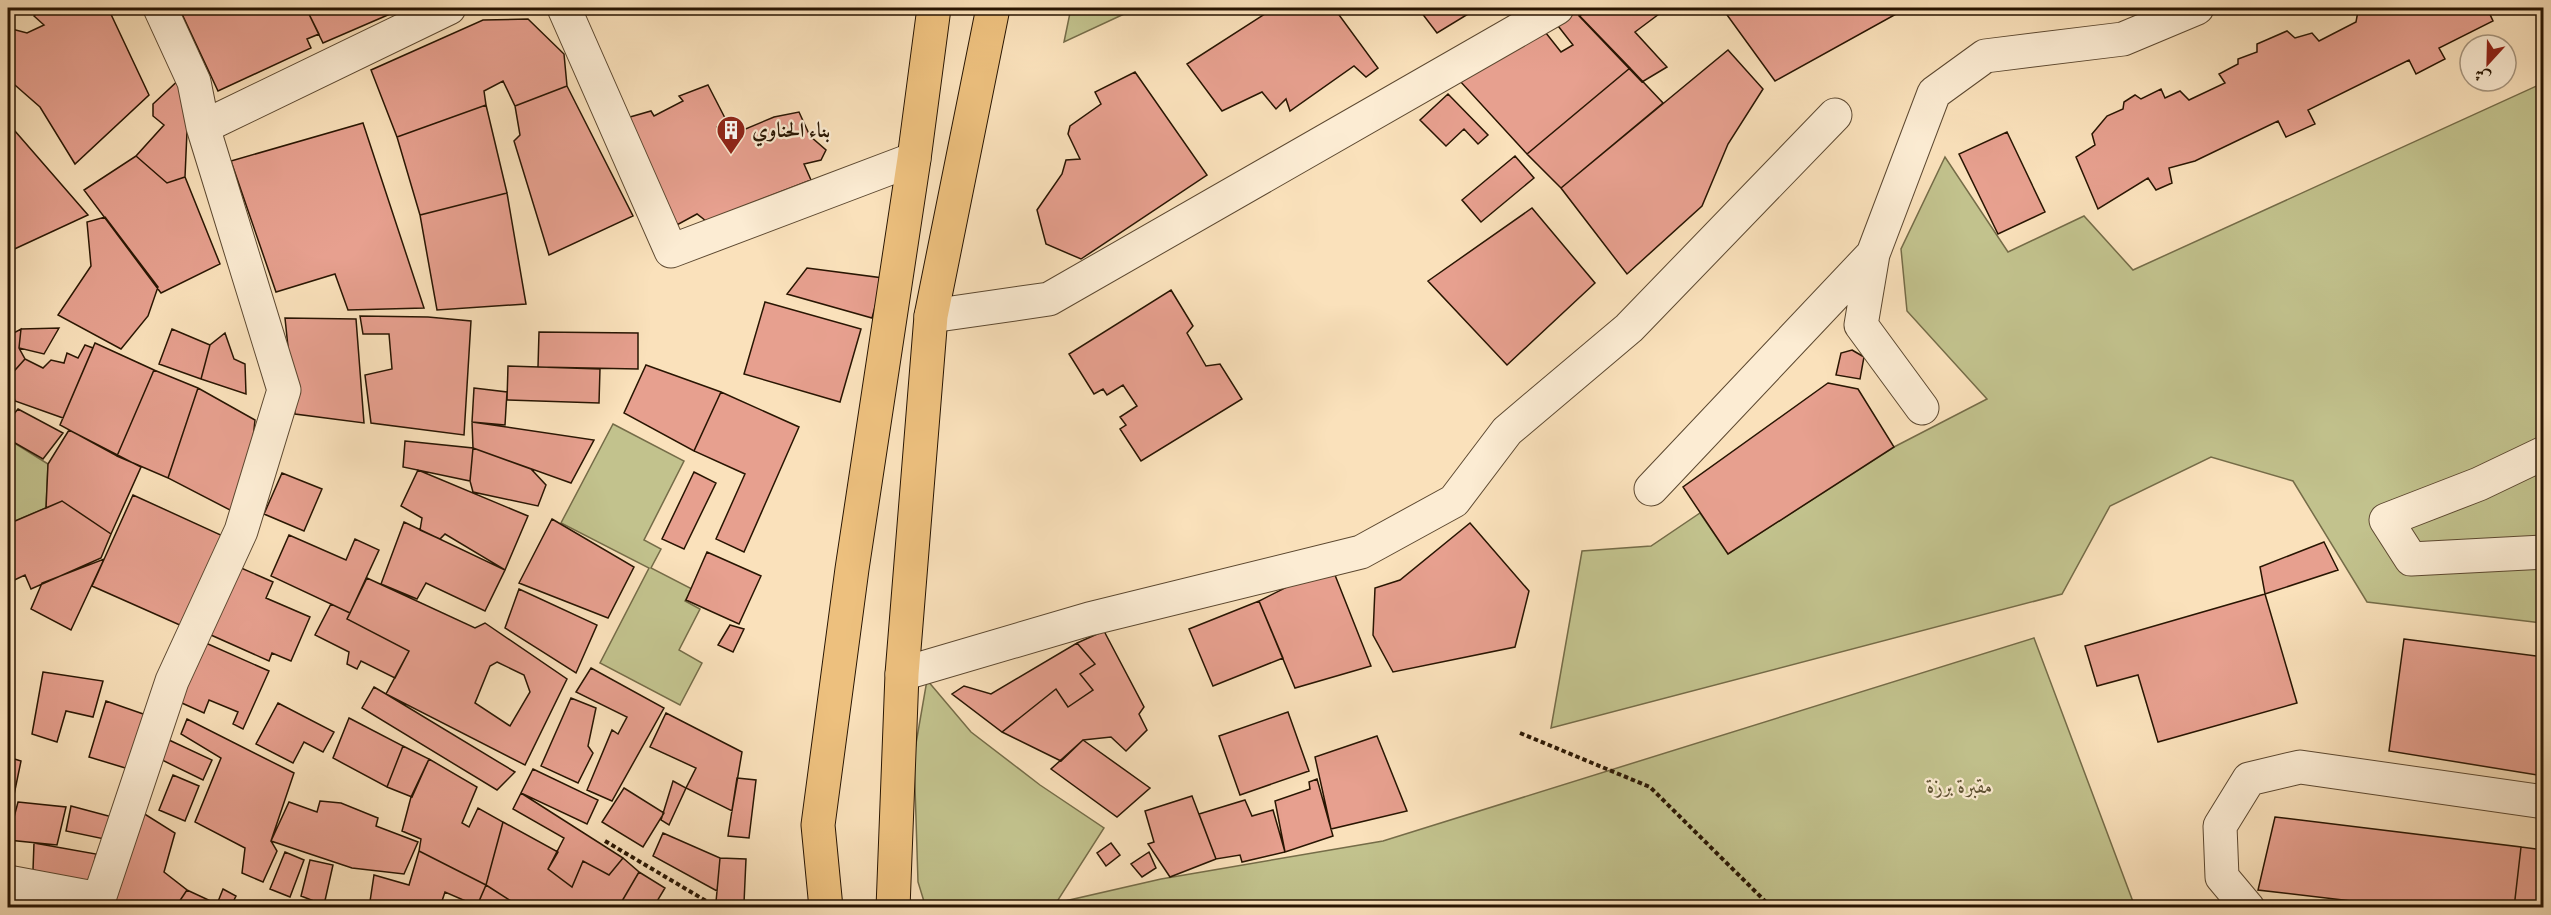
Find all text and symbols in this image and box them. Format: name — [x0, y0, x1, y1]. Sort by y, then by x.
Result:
north arrow — [2458, 33, 2518, 93]
text: ش — [2472, 65, 2493, 88]
building icon: بناء الحناوي — [715, 114, 747, 156]
place label: بناء الحناوي — [752, 117, 830, 147]
park label: مقبرة برزة — [1926, 773, 1993, 799]

